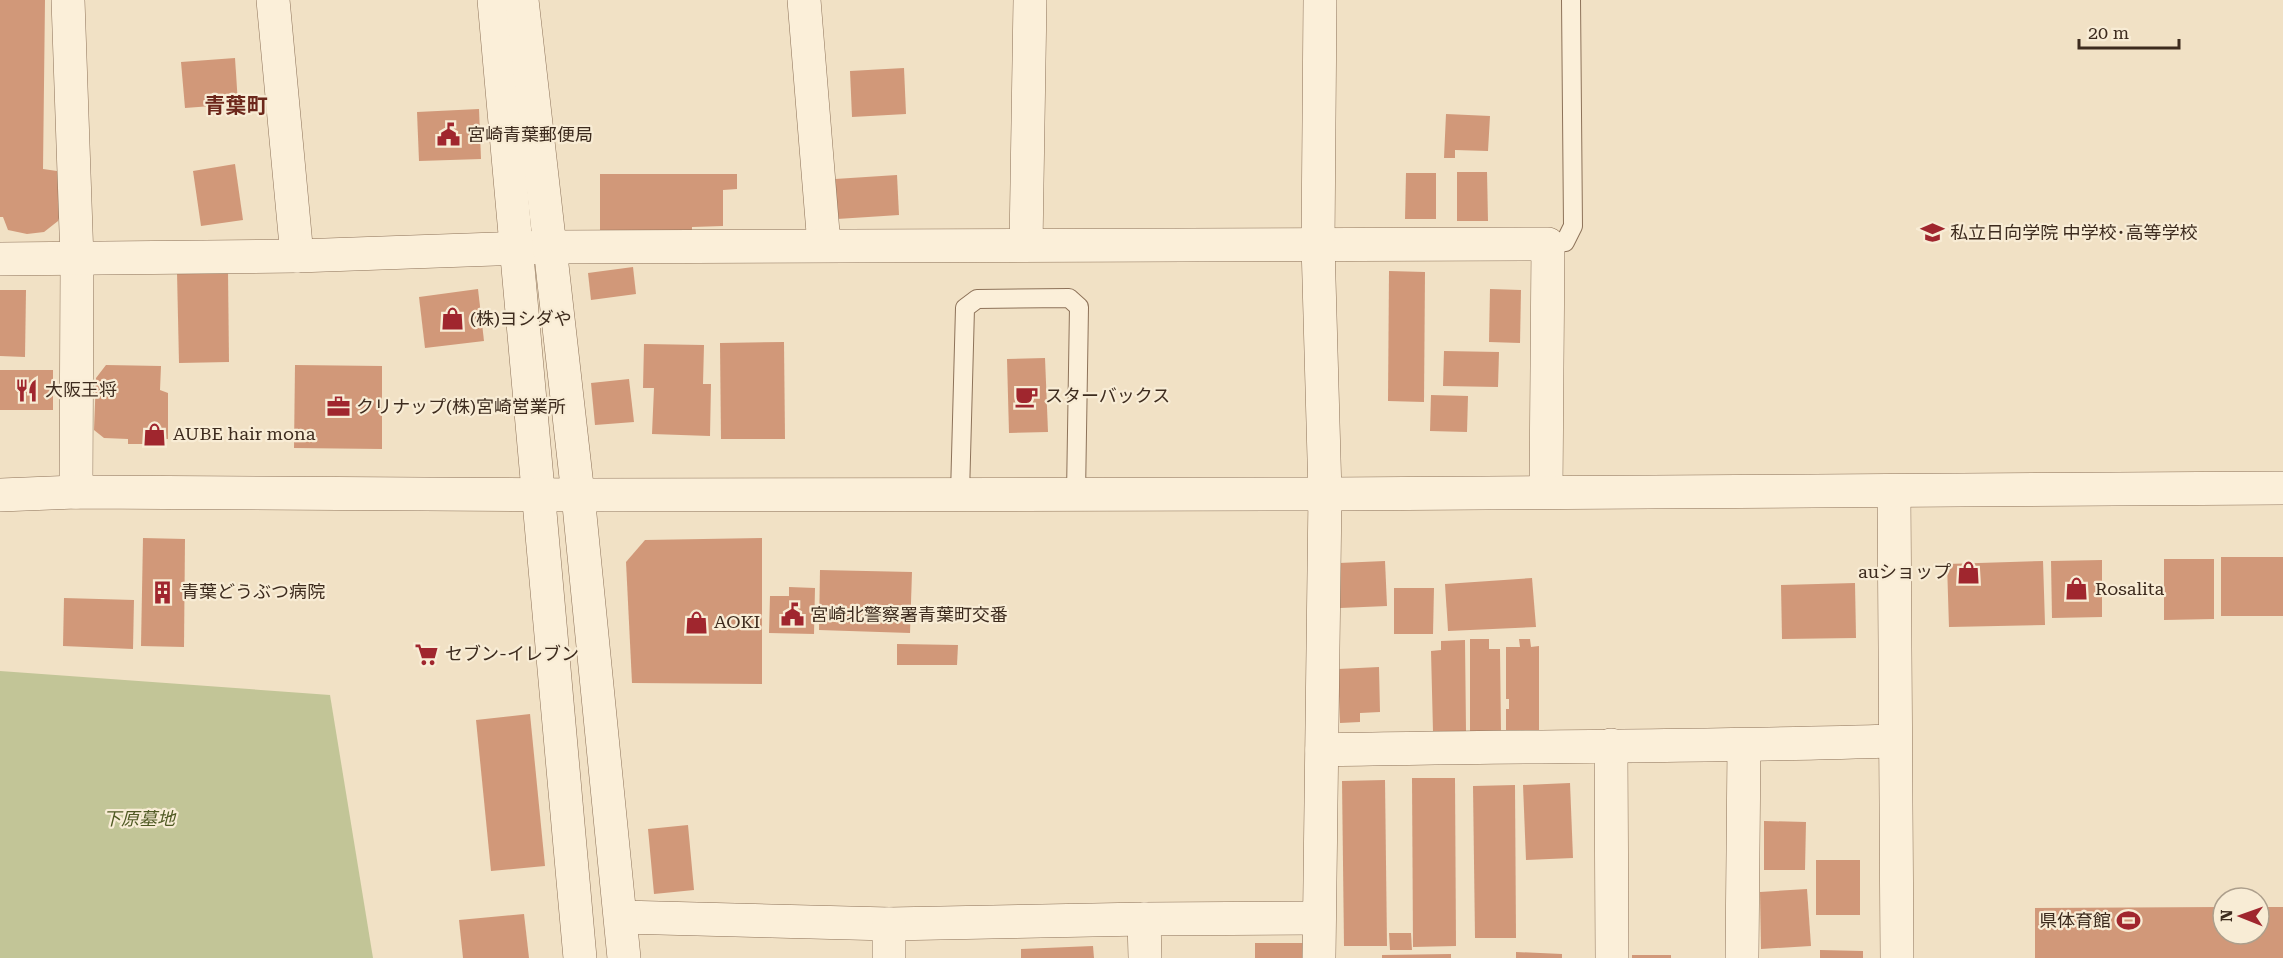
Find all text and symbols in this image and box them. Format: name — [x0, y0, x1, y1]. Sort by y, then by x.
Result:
scale bar — [2079, 12, 2180, 50]
text: 20 m — [2088, 22, 2129, 43]
district label: 青葉町 — [205, 94, 268, 118]
public building icon: 宮崎青葉郵便局 — [436, 122, 462, 148]
place label: 宮崎青葉郵便局 — [467, 124, 593, 145]
school or university icon: 私立日向学院 中学校･高等学校 — [1919, 220, 1945, 246]
place label: 私立日向学院 中学校･高等学校 — [1950, 222, 2198, 243]
shop icon: (株)ヨシダや — [439, 306, 465, 332]
place label: (株)ヨシダや — [470, 308, 572, 329]
restaurant icon: 大阪王将 — [14, 377, 40, 403]
place label: 大阪王将 — [45, 379, 117, 400]
cafe icon: スターバックス — [1014, 383, 1040, 409]
place label: スターバックス — [1045, 385, 1170, 406]
office icon: クリナップ(株)宮崎営業所 — [325, 394, 351, 420]
place label: クリナップ(株)宮崎営業所 — [356, 396, 566, 417]
shop icon: AUBE hair mona — [142, 421, 168, 447]
place label: AUBE hair mona — [173, 423, 316, 444]
shop icon: auショップ — [1956, 559, 1982, 585]
place label: auショップ — [1858, 561, 1951, 582]
shop icon: Rosalita — [2064, 576, 2090, 602]
place label: Rosalita — [2095, 578, 2164, 599]
building icon: 青葉どうぶつ病院 — [150, 579, 176, 605]
place label: 青葉どうぶつ病院 — [181, 581, 325, 602]
public building icon: 宮崎北警察署青葉町交番 — [779, 602, 805, 628]
place label: 宮崎北警察署青葉町交番 — [810, 604, 1008, 625]
shop icon: AOKI — [683, 609, 709, 635]
place label: AOKI — [714, 611, 760, 632]
supermarket icon: セブン-イレブン — [414, 641, 440, 667]
place label: セブン-イレブン — [445, 643, 579, 664]
park label: 下原墓地 — [103, 808, 177, 829]
north arrow — [2211, 886, 2271, 946]
sports icon: 県体育館 — [2116, 908, 2142, 934]
text: N — [2217, 909, 2236, 922]
place label: 県体育館 — [2039, 910, 2111, 931]

